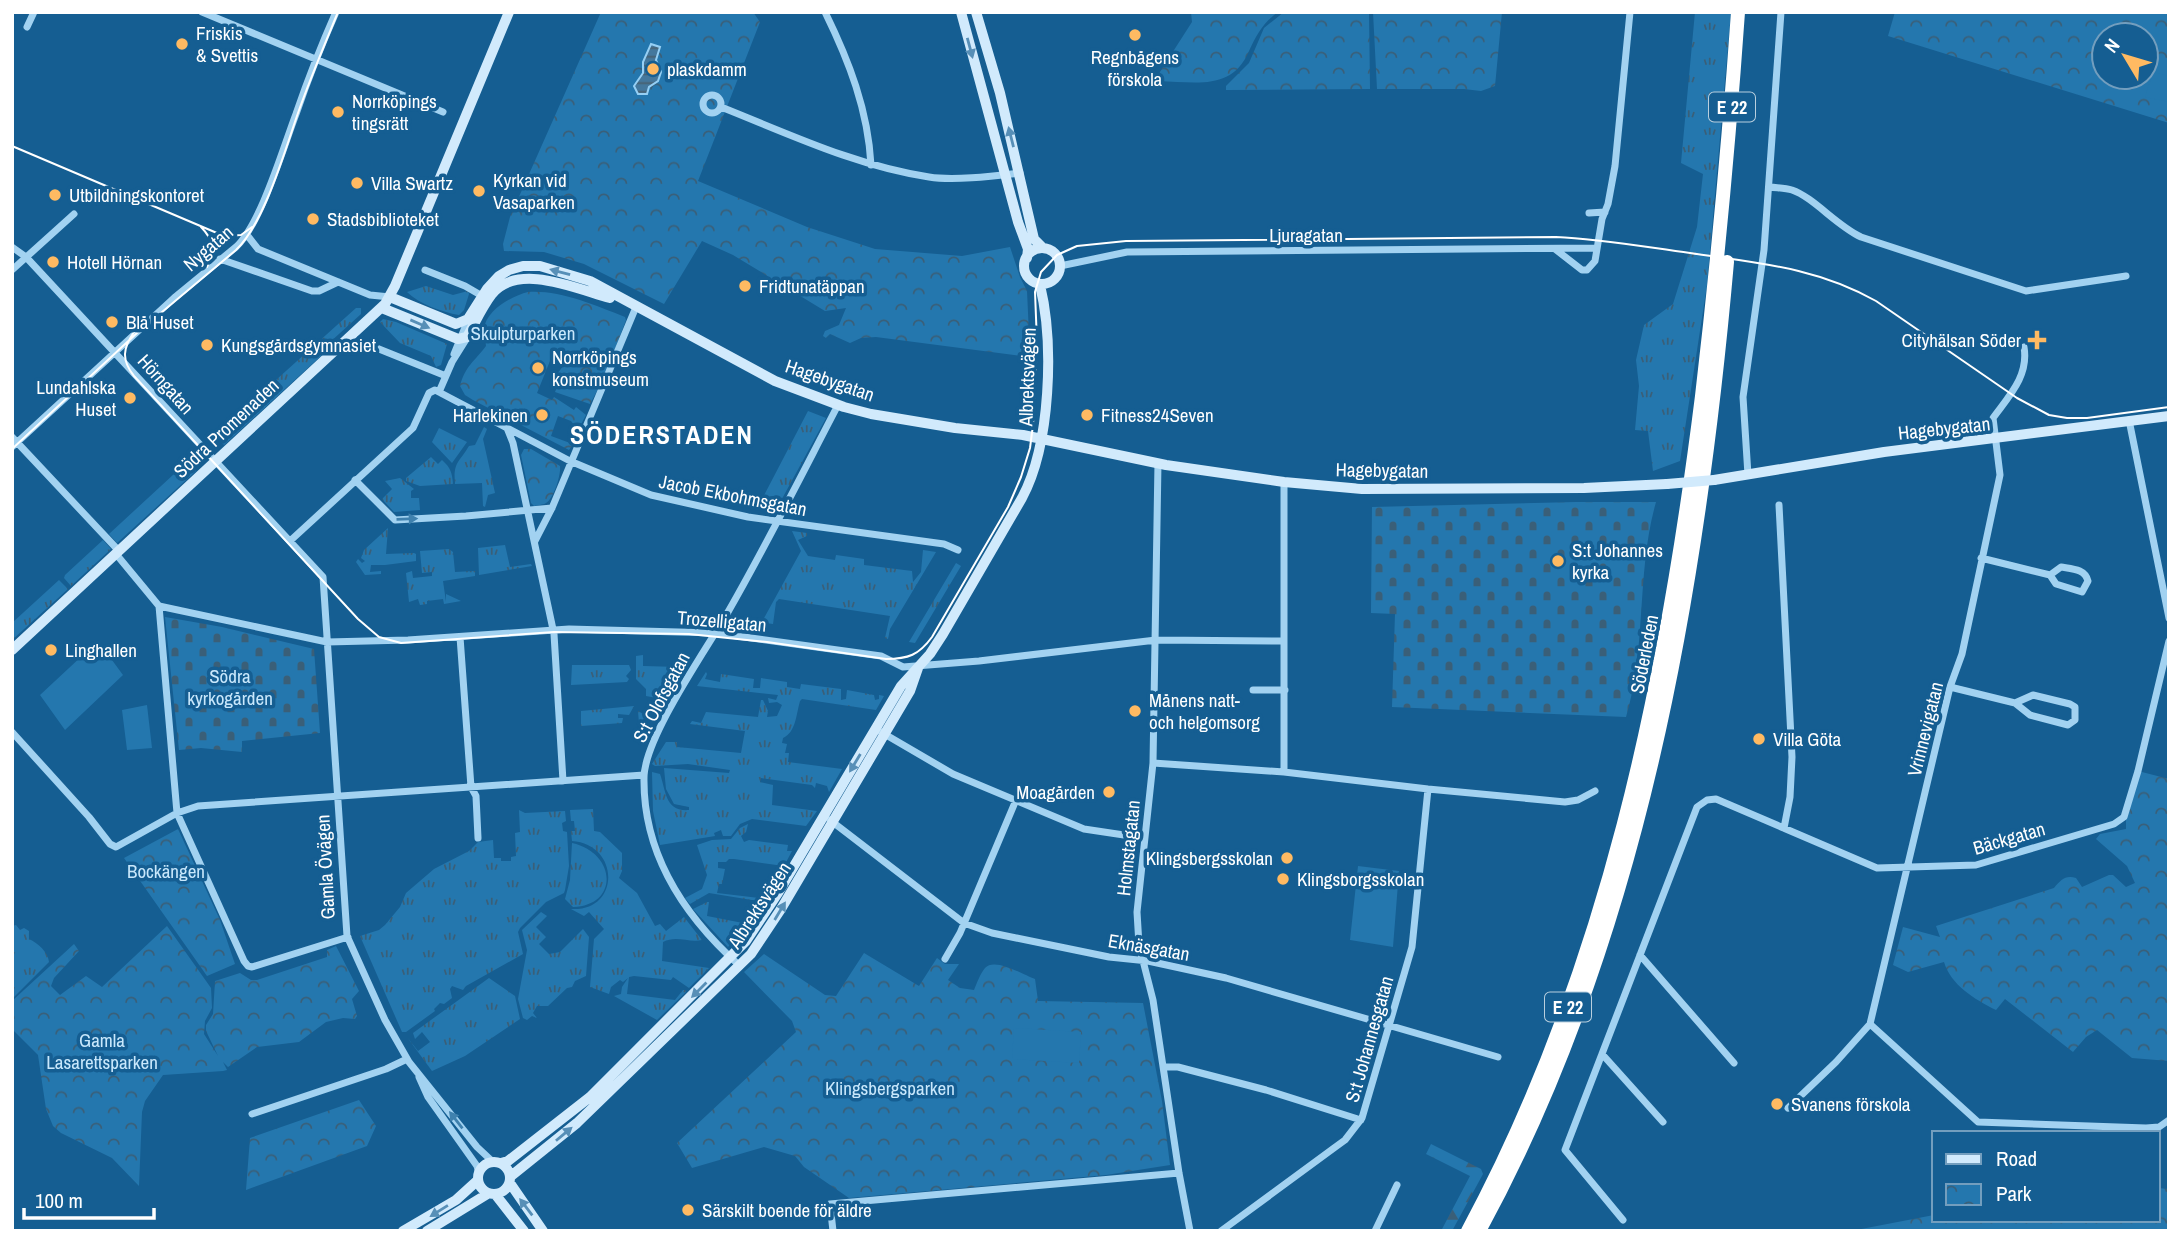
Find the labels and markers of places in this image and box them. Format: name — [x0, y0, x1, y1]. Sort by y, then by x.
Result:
place label: Friskis & Svettis — [196, 20, 259, 68]
marker: Regnbågens förskola — [1127, 27, 1143, 43]
marker: Friskis & Svettis — [174, 36, 190, 52]
place label: Regnbågens förskola — [1091, 44, 1179, 92]
place label: plaskdamm — [667, 56, 747, 82]
marker: plaskdamm — [645, 61, 661, 77]
place label: Norrköpings tingsrätt — [352, 88, 437, 136]
marker: Norrköpings tingsrätt — [330, 104, 346, 120]
place label: Kyrkan vid Vasaparken — [493, 167, 575, 215]
place label: Villa Swartz — [371, 170, 453, 196]
marker: Villa Swartz — [349, 175, 365, 191]
place label: Utbildningskontoret — [69, 182, 205, 208]
marker: Kyrkan vid Vasaparken — [471, 183, 487, 199]
marker: Utbildningskontoret — [47, 187, 63, 203]
place label: Stadsbiblioteket — [327, 206, 439, 232]
marker: Stadsbiblioteket — [305, 211, 321, 227]
place label: Hotell Hörnan — [67, 249, 162, 275]
marker: Hotell Hörnan — [45, 254, 61, 270]
place label: Fridtunatäppan — [759, 273, 865, 299]
marker: Fridtunatäppan — [737, 278, 753, 294]
place label: Blå Huset — [126, 309, 194, 335]
marker: Blå Huset — [104, 314, 120, 330]
place label: Cityhälsan Söder — [1901, 327, 2022, 353]
marker: Cityhälsan Söder — [2027, 330, 2047, 350]
place label: Kungsgårdsgymnasiet — [221, 332, 377, 358]
marker: Kungsgårdsgymnasiet — [199, 337, 215, 353]
place label: Norrköpings konstmuseum — [552, 344, 649, 392]
marker: Norrköpings konstmuseum — [530, 360, 546, 376]
place label: Lundahlska Huset — [36, 374, 117, 422]
marker: Lundahlska Huset — [122, 390, 138, 406]
place label: Harlekinen — [453, 402, 528, 428]
place label: Fitness24Seven — [1101, 402, 1214, 428]
marker: Harlekinen — [534, 407, 550, 423]
marker: Fitness24Seven — [1079, 407, 1095, 423]
place label: S:t Johannes kyrka — [1572, 537, 1663, 585]
marker: S:t Johannes kyrka — [1550, 553, 1566, 569]
place label: Linghallen — [65, 637, 137, 663]
marker: Linghallen — [43, 642, 59, 658]
place label: Månens natt- och helgomsorg — [1149, 687, 1260, 735]
marker: Månens natt- och helgomsorg — [1127, 703, 1143, 719]
place label: Villa Göta — [1773, 726, 1841, 752]
marker: Villa Göta — [1751, 731, 1767, 747]
place label: Moagården — [1016, 779, 1095, 805]
marker: Moagården — [1101, 784, 1117, 800]
place label: Klingsbergsskolan — [1146, 845, 1273, 871]
marker: Klingsbergsskolan — [1279, 850, 1295, 866]
place label: Klingsborgsskolan — [1297, 866, 1424, 892]
marker: Klingsborgsskolan — [1275, 871, 1291, 887]
place label: Svanens förskola — [1791, 1091, 1911, 1117]
marker: Svanens förskola — [1769, 1096, 1785, 1112]
place label: Särskilt boende för äldre — [702, 1197, 872, 1223]
marker: Särskilt boende för äldre — [680, 1202, 696, 1218]

